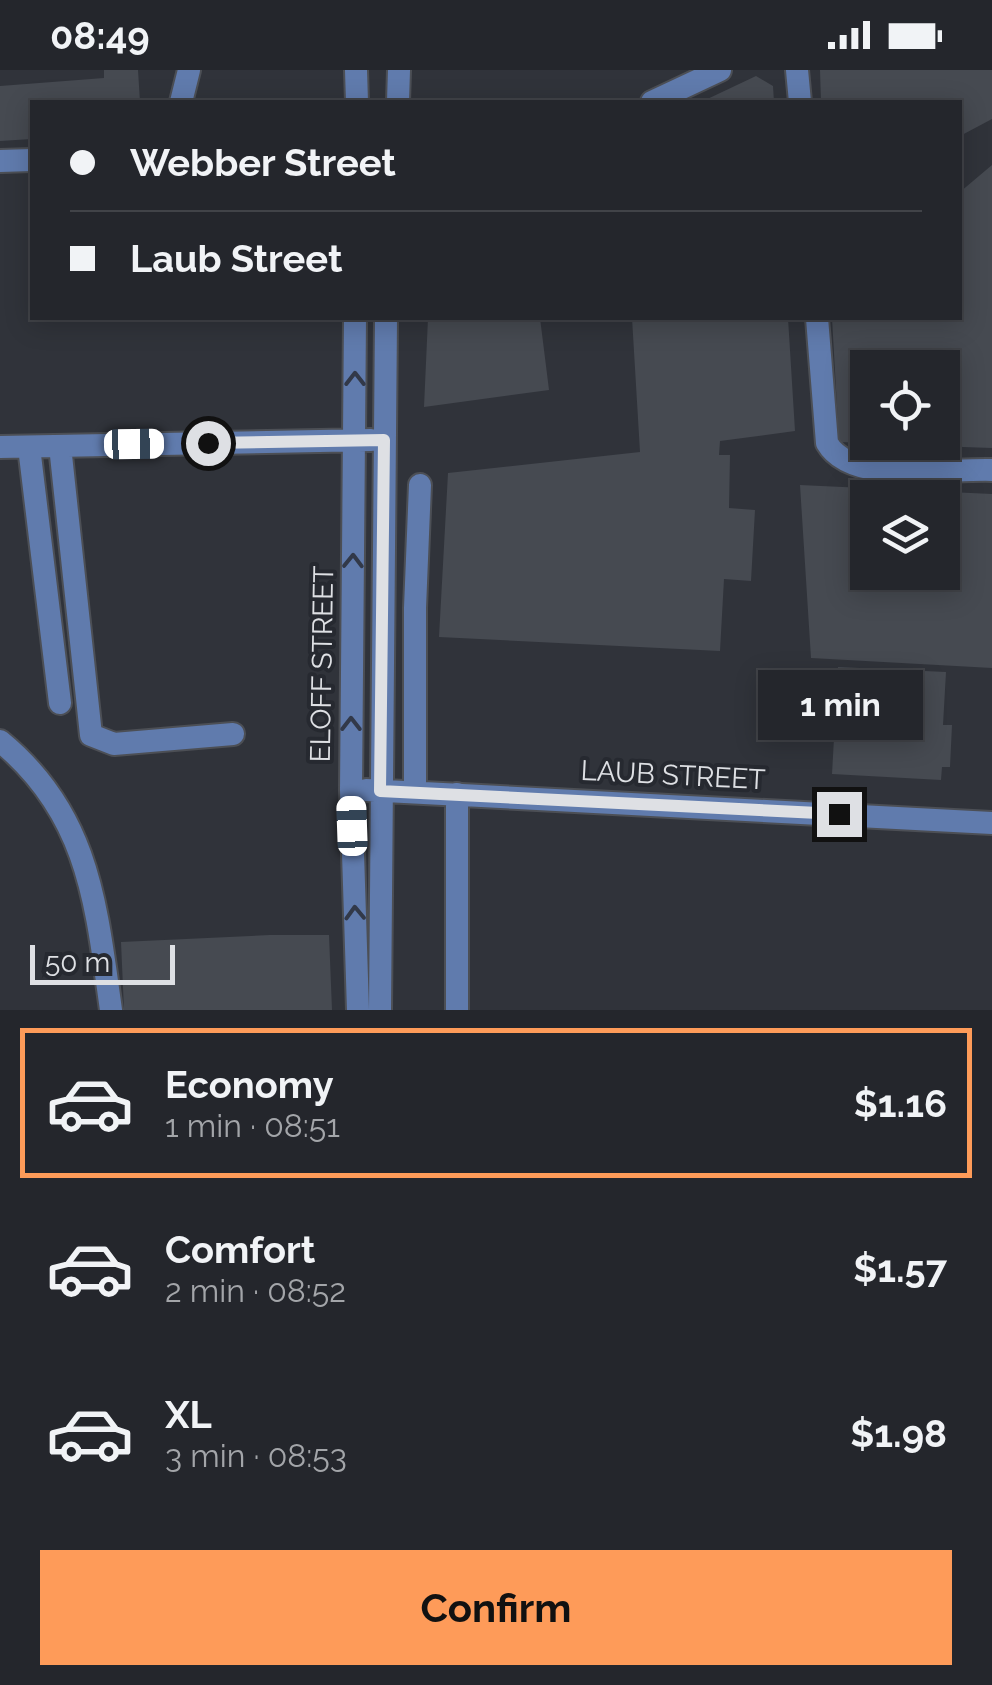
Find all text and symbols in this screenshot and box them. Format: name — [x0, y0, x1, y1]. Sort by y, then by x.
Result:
text: 08:49 — [50, 13, 150, 58]
text: Webber Street — [130, 140, 396, 185]
text: Laub Street — [130, 236, 343, 281]
map controls — [850, 350, 960, 590]
button: locate — [850, 350, 960, 460]
one-way arrow — [344, 370, 366, 386]
route start — [186, 421, 231, 466]
car — [104, 428, 164, 460]
button: layers — [850, 480, 960, 590]
one-way arrow — [342, 552, 364, 568]
street label: ELOFF STREET — [304, 565, 340, 763]
callout: 1 min — [756, 669, 922, 739]
text: 1 min — [800, 686, 881, 723]
one-way arrow — [340, 715, 362, 730]
street label: LAUB STREET — [580, 754, 766, 796]
route end — [817, 792, 862, 837]
car — [336, 795, 368, 857]
one-way arrow — [344, 904, 365, 920]
scale bar — [30, 940, 175, 984]
text: 50 m — [45, 946, 110, 979]
icon: car — [45, 1058, 135, 1148]
text: Economy — [165, 1062, 334, 1107]
text: $1.16 — [854, 1081, 947, 1126]
text: 1 min · 08:51 — [165, 1107, 340, 1144]
icon: car — [45, 1223, 135, 1313]
text: Comfort — [165, 1227, 315, 1272]
text: $1.57 — [853, 1246, 947, 1291]
text: 2 min · 08:52 — [165, 1272, 346, 1309]
icon: car — [45, 1388, 135, 1478]
text: XL — [165, 1392, 212, 1437]
text: $1.98 — [850, 1411, 947, 1456]
text: 3 min · 08:53 — [165, 1437, 347, 1474]
button: Confirm — [40, 1550, 952, 1665]

